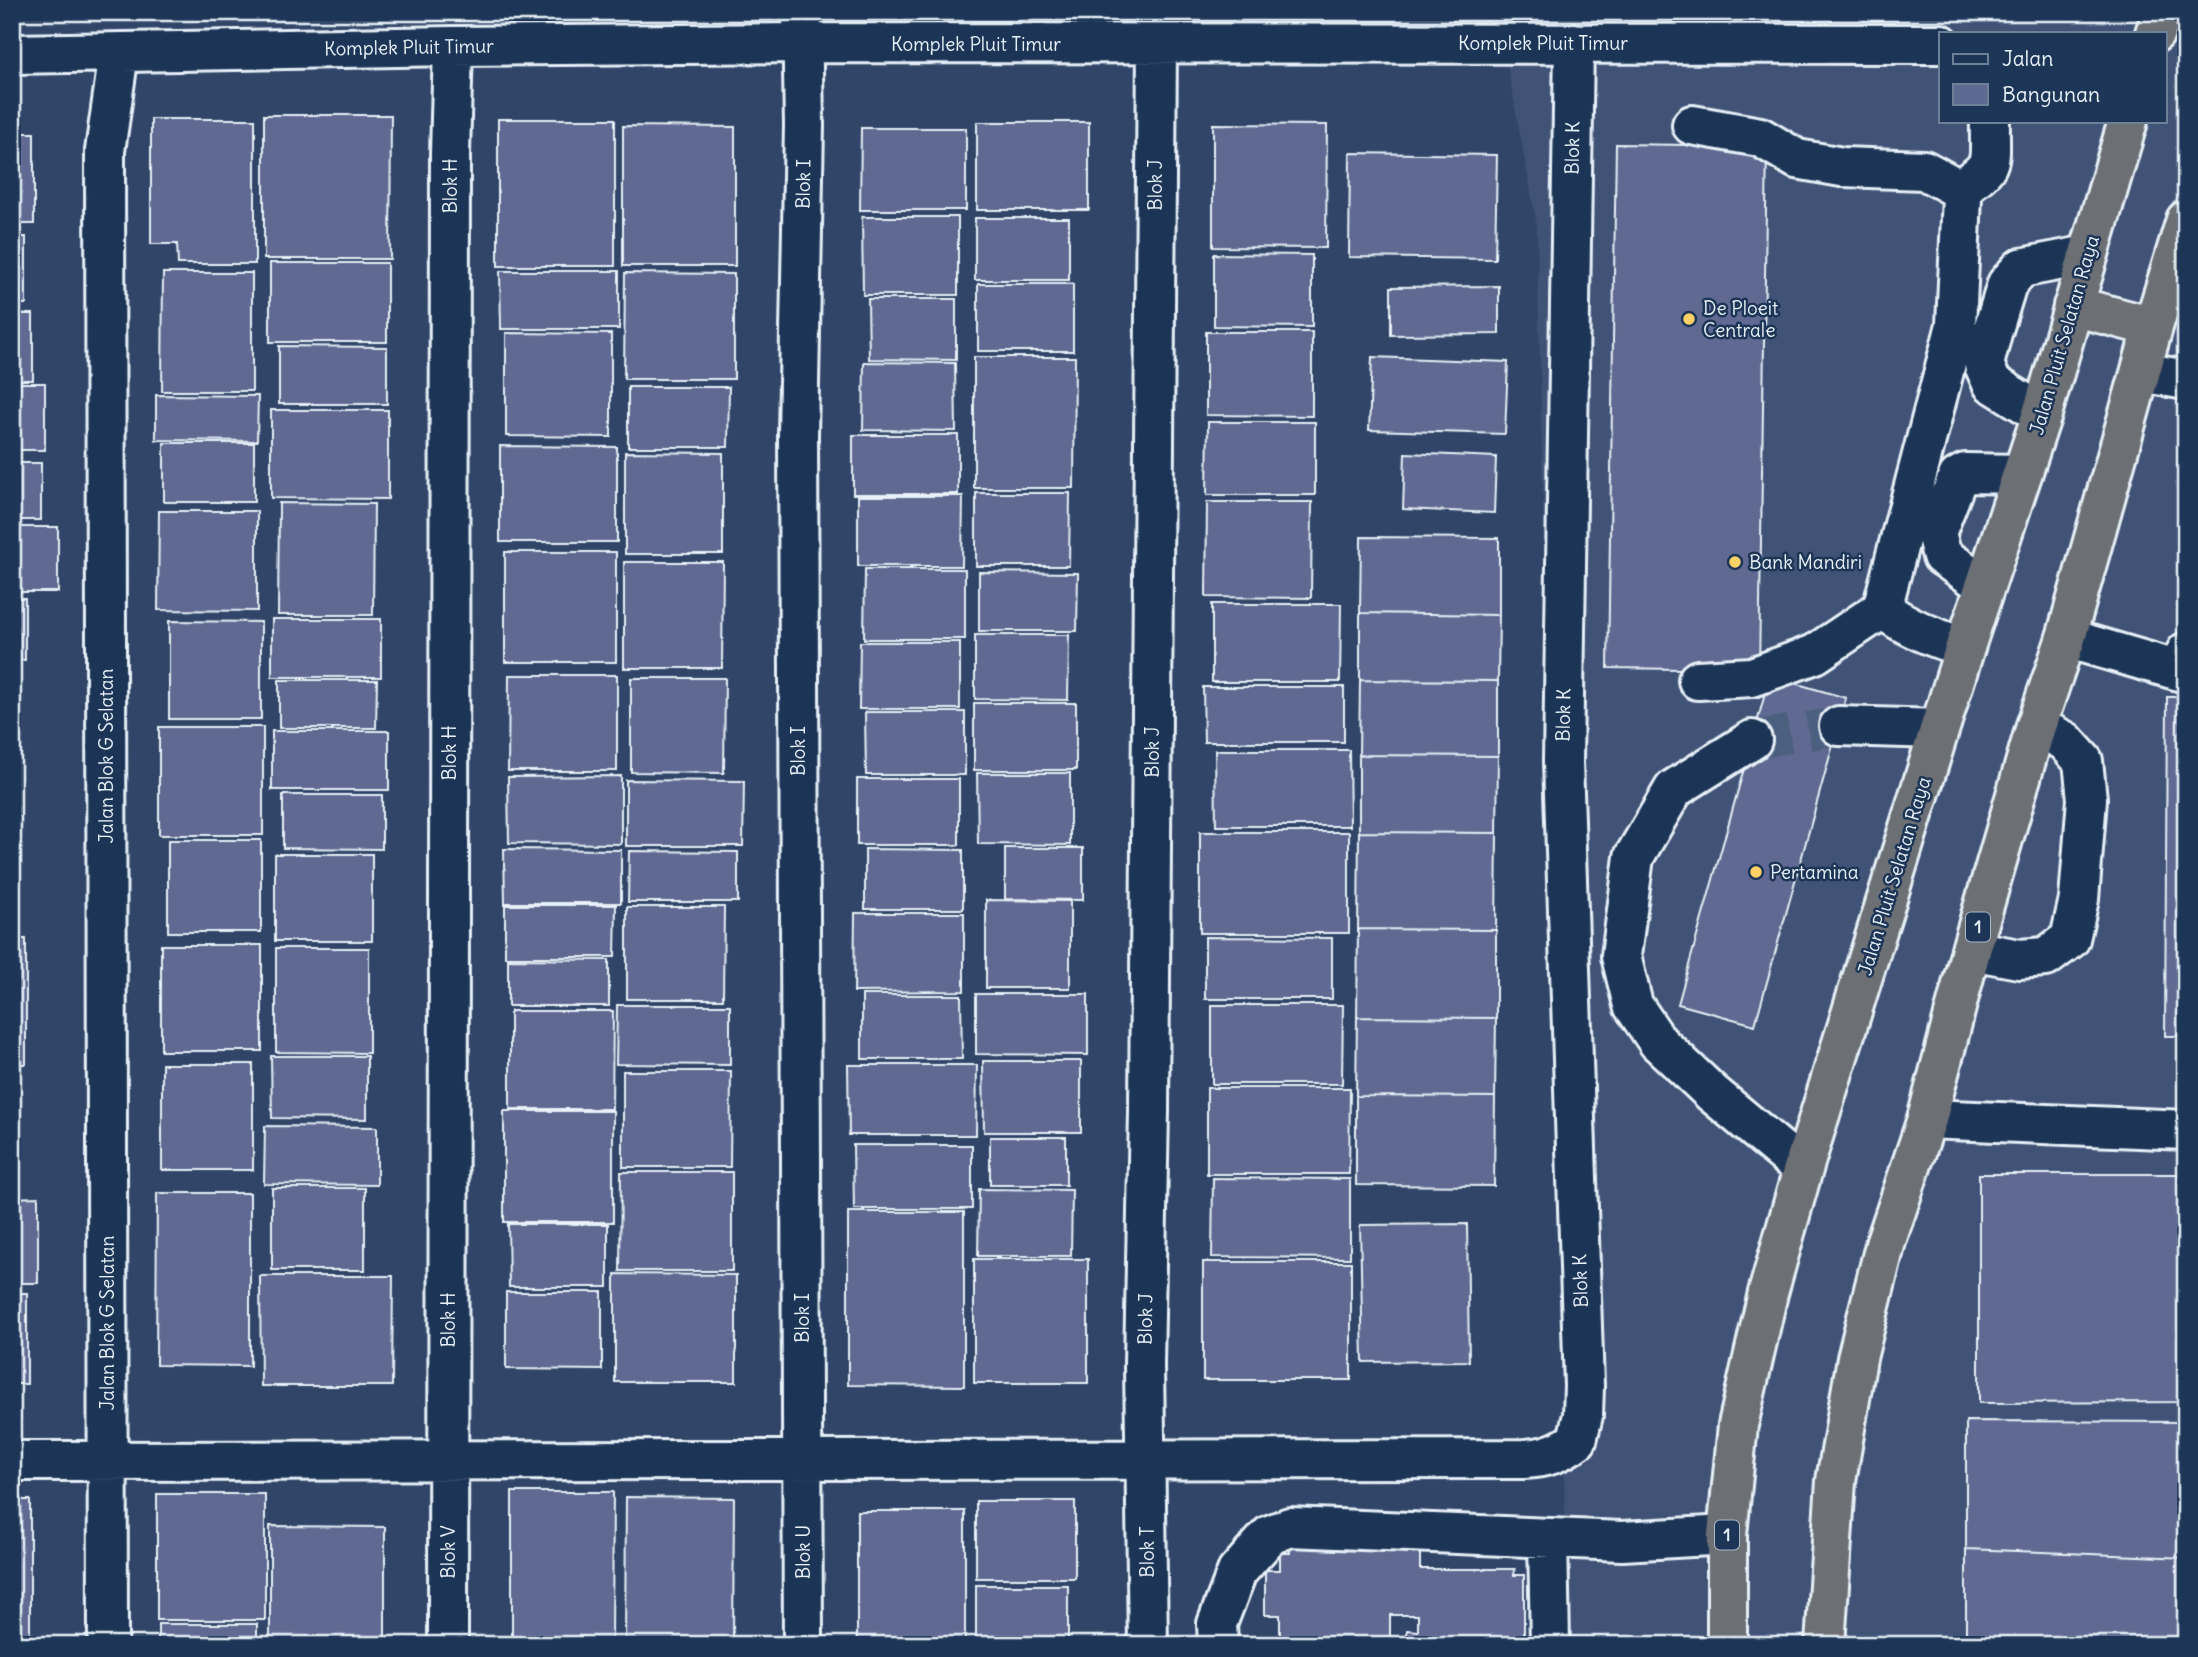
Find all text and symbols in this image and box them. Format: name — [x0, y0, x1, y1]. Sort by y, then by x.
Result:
street label: Komplek Pluit Timur — [1458, 31, 1628, 55]
street label: Komplek Pluit Timur — [891, 32, 1061, 56]
legend — [1939, 32, 2166, 122]
street label: Komplek Pluit Timur — [324, 34, 494, 60]
text: Jalan — [2002, 45, 2053, 72]
text: Bangunan — [2002, 81, 2100, 108]
street label: Blok K — [1560, 121, 1584, 175]
street label: Blok H — [438, 158, 462, 214]
street label: Blok I — [791, 159, 815, 209]
street label: Blok J — [1143, 159, 1167, 211]
street label: Jalan Pluit Selatan Raya — [2024, 232, 2104, 437]
place label: De Ploeit Centrale — [1703, 296, 1779, 342]
marker: De Ploeit Centrale — [1681, 311, 1697, 327]
place label: Bank Mandiri — [1749, 550, 1862, 574]
marker: Bank Mandiri — [1727, 554, 1743, 570]
street label: Jalan Blok G Selatan — [94, 668, 118, 844]
street label: Blok K — [1551, 688, 1575, 742]
street label: Blok H — [437, 725, 461, 781]
street label: Blok I — [786, 726, 810, 776]
street label: Blok J — [1140, 726, 1164, 778]
street label: Jalan Pluit Selatan Raya — [1852, 774, 1936, 978]
place label: Pertamina — [1770, 860, 1859, 884]
marker: Pertamina — [1748, 864, 1764, 880]
road number: 1 — [1966, 912, 1990, 942]
street label: Jalan Blok G Selatan — [95, 1235, 119, 1411]
street label: Blok K — [1567, 1254, 1593, 1308]
street label: Blok H — [436, 1292, 460, 1348]
street label: Blok I — [790, 1293, 814, 1343]
street label: Blok J — [1133, 1293, 1157, 1345]
road number: 1 — [1715, 1520, 1739, 1550]
street label: Blok V — [436, 1525, 460, 1579]
street label: Blok U — [791, 1525, 815, 1579]
street label: Blok T — [1135, 1526, 1159, 1578]

